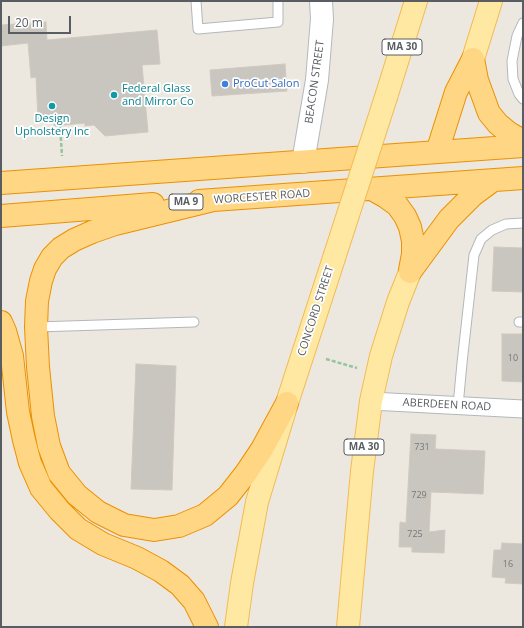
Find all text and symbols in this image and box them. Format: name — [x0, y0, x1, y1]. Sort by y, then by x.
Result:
scale bar — [10, 8, 73, 34]
text: 20 m — [15, 14, 43, 31]
road number: MA 30 — [382, 39, 422, 55]
street label: BEACON STREET — [303, 40, 327, 124]
place label: ProCut Salon — [233, 77, 299, 91]
marker: ProCut Salon — [220, 79, 230, 89]
place label: Federal Glass and Mirror Co — [122, 82, 194, 108]
marker: Federal Glass and Mirror Co — [109, 90, 119, 100]
marker: Design Upholstery Inc — [47, 101, 57, 111]
place label: Design Upholstery Inc — [15, 112, 89, 138]
street label: WORCESTER ROAD — [213, 187, 311, 207]
road number: MA 9 — [169, 194, 203, 210]
street label: CONCORD STREET — [295, 264, 337, 358]
house number: 10 — [508, 353, 518, 363]
street label: ABERDEEN ROAD — [402, 396, 492, 414]
road number: MA 30 — [344, 439, 384, 455]
house number: 731 — [414, 442, 430, 452]
house number: 729 — [411, 490, 427, 500]
house number: 725 — [407, 529, 423, 539]
house number: 16 — [503, 559, 513, 569]

